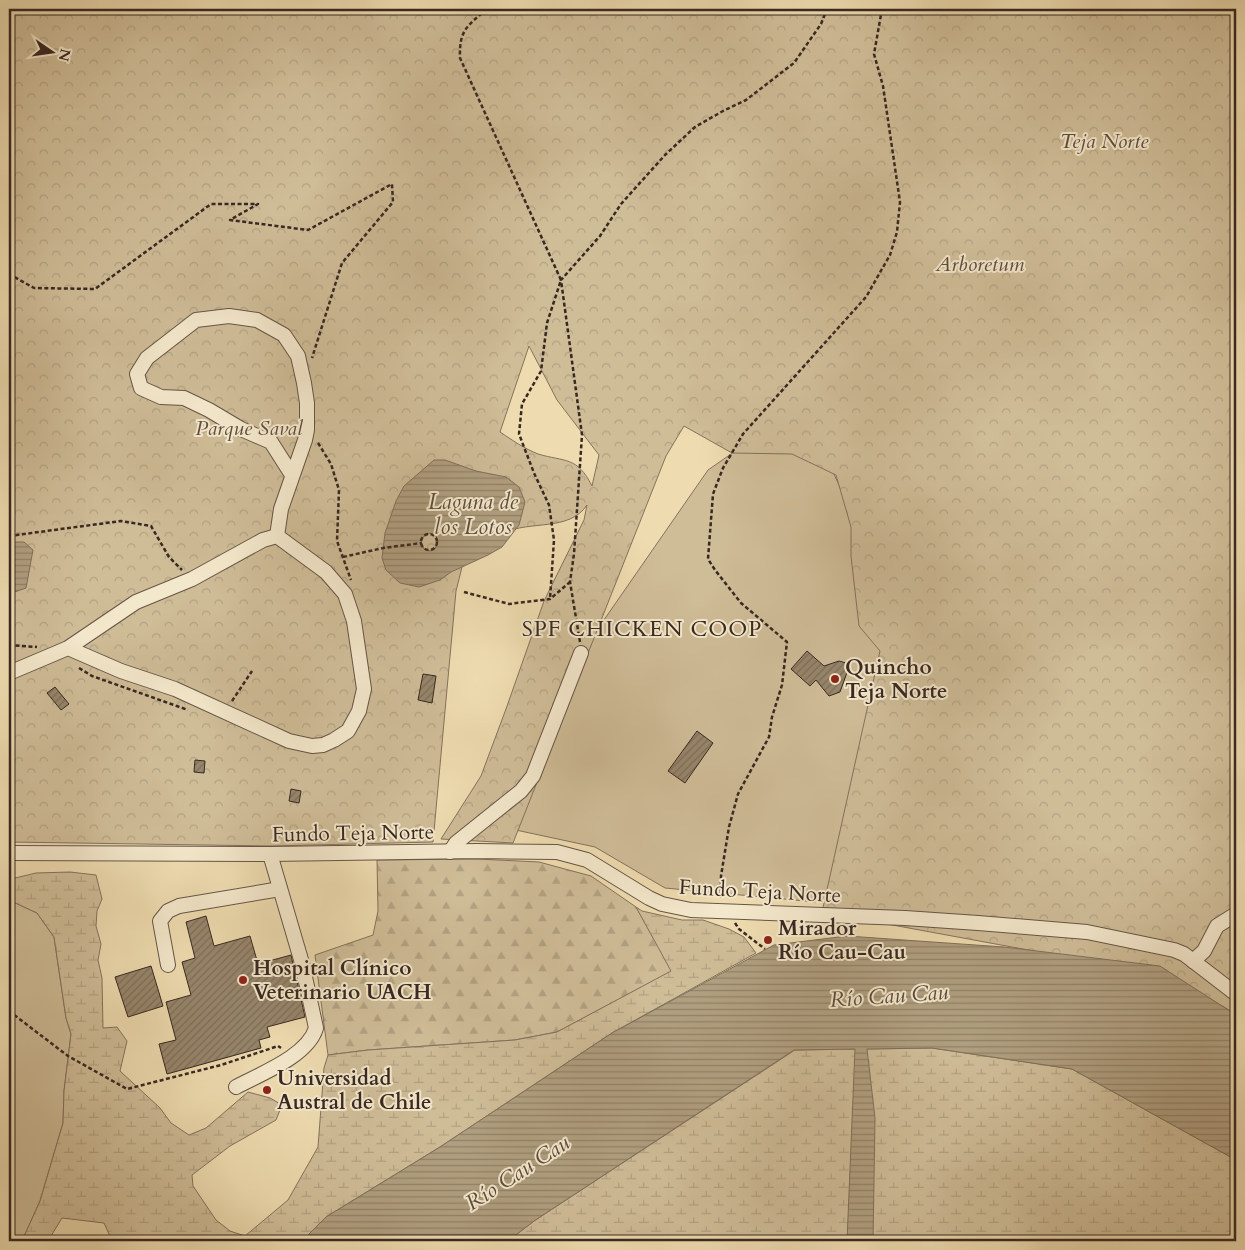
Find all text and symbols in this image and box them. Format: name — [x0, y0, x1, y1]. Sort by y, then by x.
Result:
north arrow — [28, 28, 78, 78]
text: N — [54, 47, 75, 63]
park label: Teja Norte — [1060, 127, 1149, 156]
park label: Arboretum — [935, 250, 1025, 279]
park label: Parque Saval — [195, 414, 304, 443]
water label: Laguna de los Lotos — [428, 487, 519, 542]
district label: SPF CHICKEN COOP — [522, 614, 762, 644]
place label: Quincho Teja Norte — [845, 653, 947, 706]
marker: Quincho Teja Norte — [829, 673, 841, 685]
street label: Fundo Teja Norte — [272, 818, 434, 849]
street label: Fundo Teja Norte — [678, 873, 842, 910]
place label: Mirador Río Cau-Cau — [778, 914, 906, 967]
marker: Mirador Río Cau-Cau — [762, 934, 774, 946]
place label: Hospital Clínico Veterinario UACH — [253, 954, 432, 1007]
marker: Hospital Clínico Veterinario UACH — [237, 974, 249, 986]
water label: Río Cau Cau — [829, 977, 949, 1015]
place label: Universidad Austral de Chile — [277, 1064, 432, 1117]
marker: Universidad Austral de Chile — [261, 1084, 273, 1096]
water label: Río Cau Cau — [460, 1128, 576, 1218]

